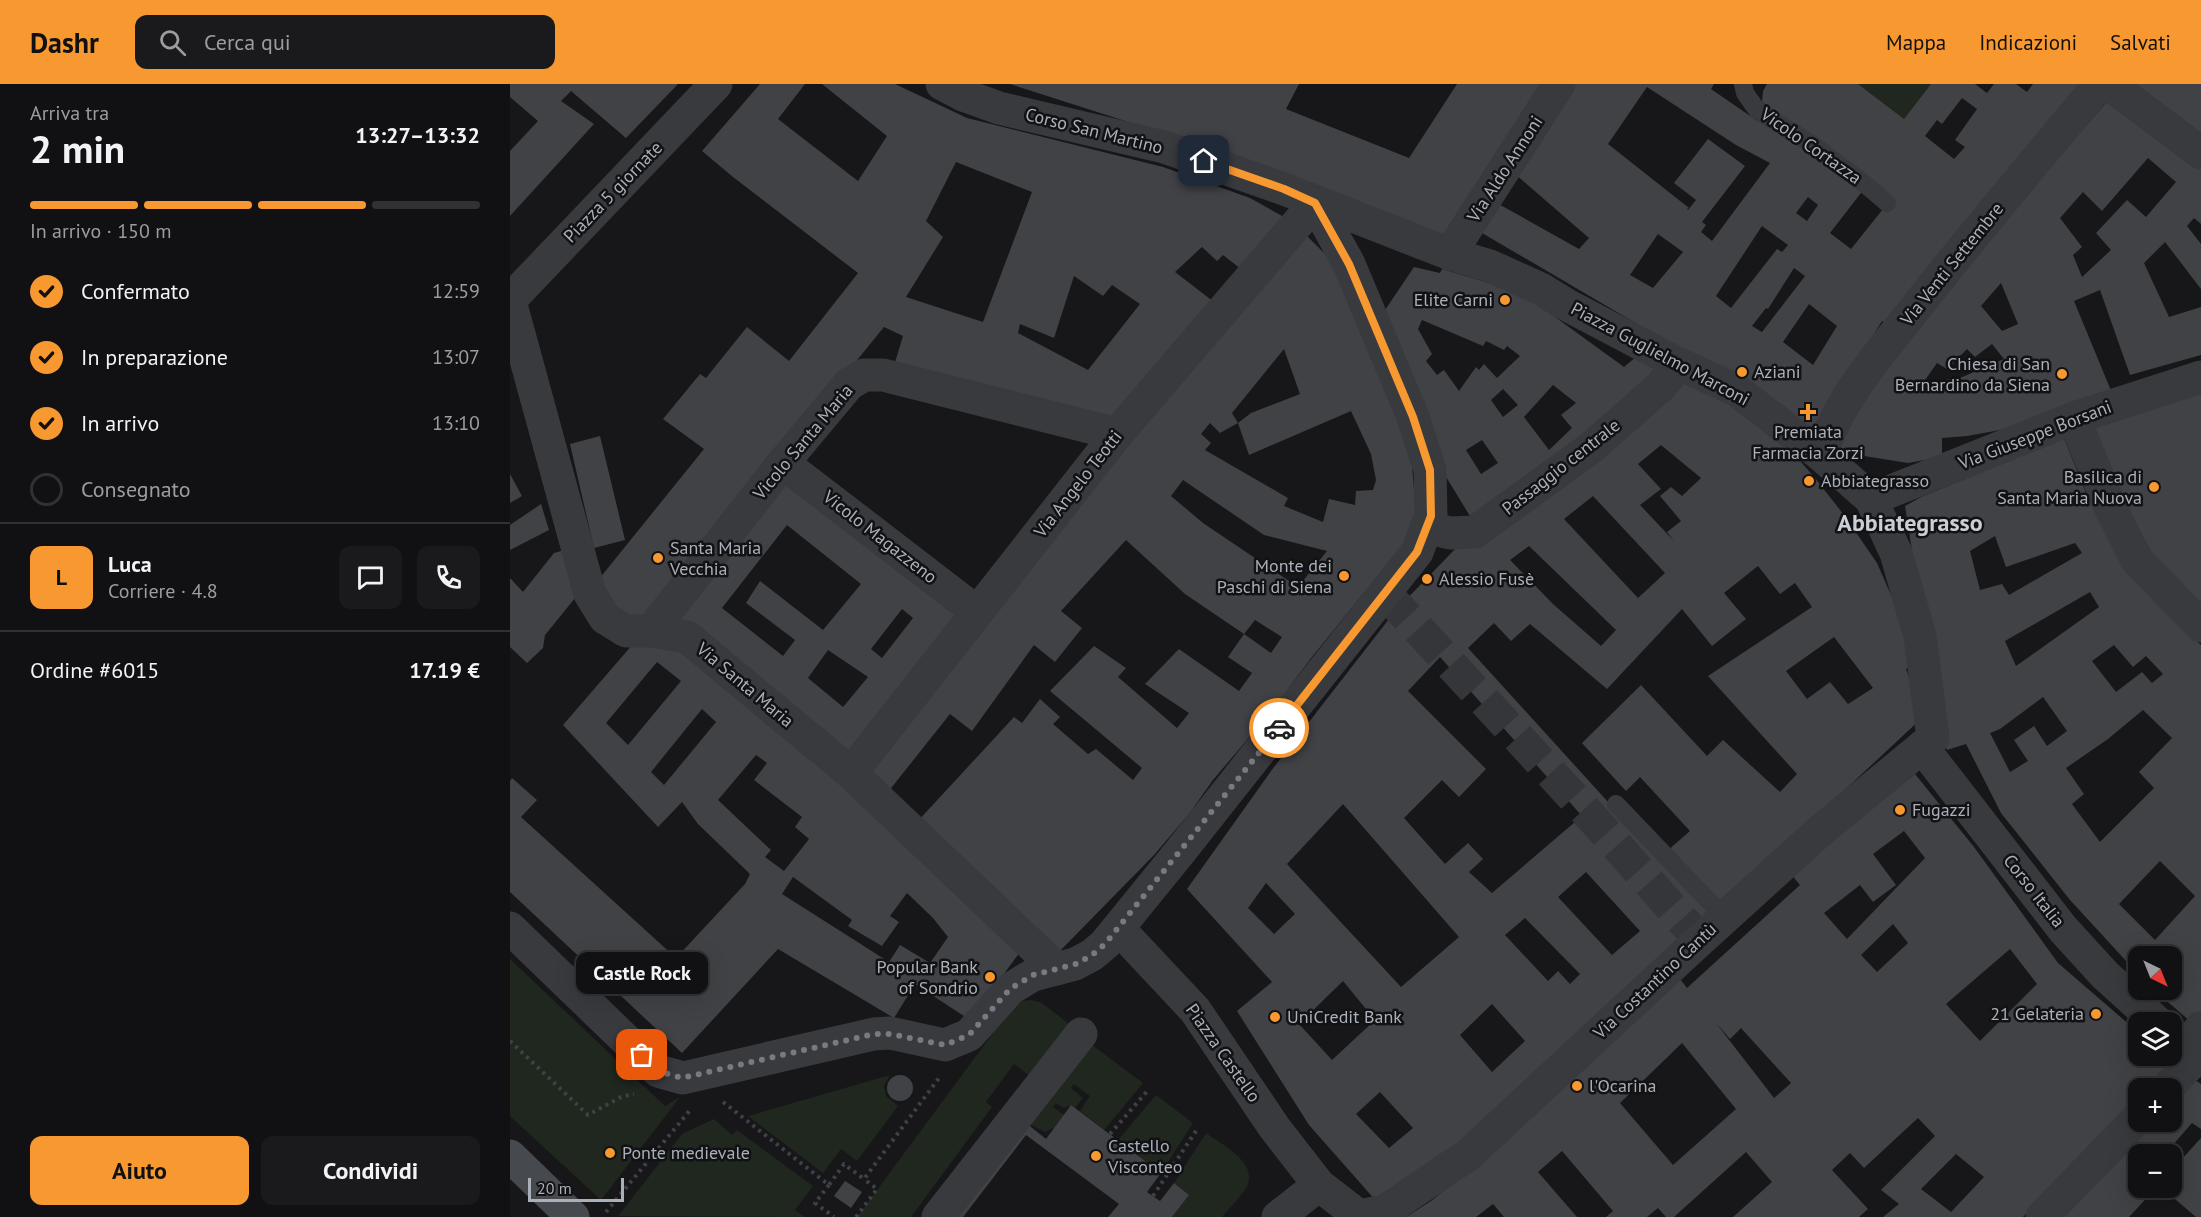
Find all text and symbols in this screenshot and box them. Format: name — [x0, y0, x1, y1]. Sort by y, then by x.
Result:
search box — [135, 15, 555, 69]
text: Dashr — [30, 24, 99, 61]
icon: search — [156, 26, 189, 59]
text: Cerca qui — [204, 28, 291, 56]
text: Mappa — [1886, 29, 1946, 56]
text: Indicazioni — [1979, 29, 2077, 56]
text: Salvati — [2110, 29, 2171, 56]
text: Arriva tra — [30, 100, 109, 126]
street label: Corso San Martino — [1023, 102, 1165, 159]
street label: Vicolo Cortazza — [1755, 102, 1866, 189]
street label: Via Aldo Annoni — [1461, 111, 1547, 227]
text: 13:27–13:32 — [355, 121, 480, 149]
text: 2 min — [30, 123, 125, 174]
pin — [1178, 135, 1229, 186]
street label: Piazza 5 giornate — [558, 136, 667, 247]
icon: home — [1187, 144, 1220, 177]
street label: Via Venti Settembre — [1894, 198, 2008, 331]
text: In arrivo · 150 m — [30, 218, 171, 244]
icon: check — [30, 275, 63, 308]
text: Confermato — [81, 277, 190, 305]
text: 12:59 — [432, 278, 480, 304]
place label: Elite Carni — [1414, 288, 1493, 311]
marker: Elite Carni — [1498, 293, 1512, 307]
street label: Piazza Guglielmo Marconi — [1567, 297, 1753, 410]
icon: check — [30, 341, 63, 374]
text: In preparazione — [81, 343, 228, 371]
text: 13:07 — [432, 344, 480, 370]
place label: Chiesa di San Bernardino da Siena — [1895, 352, 2050, 396]
place label: Aziani — [1754, 360, 1801, 383]
marker: Aziani — [1735, 365, 1749, 379]
marker: Chiesa di San Bernardino da Siena — [2055, 367, 2069, 381]
street label: Vicolo Santa Maria — [747, 379, 857, 505]
street label: Via Giuseppe Borsani — [1954, 395, 2115, 475]
marker: Premiata Farmacia Zorzi — [1801, 405, 1815, 419]
icon: check — [30, 407, 63, 440]
text: In arrivo — [81, 409, 159, 437]
text: 13:10 — [432, 410, 480, 436]
street label: Passaggio centrale — [1497, 413, 1624, 520]
place label: Premiata Farmacia Zorzi — [1752, 420, 1864, 464]
street label: Via Angelo Teotti — [1028, 425, 1127, 543]
place label: Basilica di Santa Maria Nuova — [1997, 465, 2142, 509]
place label: Abbiategrasso — [1821, 469, 1929, 492]
marker: Abbiategrasso — [1802, 474, 1816, 488]
text: Consegnato — [81, 475, 191, 503]
marker: Basilica di Santa Maria Nuova — [2147, 480, 2161, 494]
street label: Vicolo Magazzeno — [818, 484, 942, 588]
district label: Abbiategrasso — [1837, 507, 1983, 538]
place label: Santa Maria Vecchia — [669, 536, 761, 580]
button: chat — [339, 546, 402, 609]
button: phone — [417, 546, 480, 609]
text: Luca — [108, 550, 152, 578]
marker: Santa Maria Vecchia — [651, 551, 665, 565]
place label: Monte dei Paschi di Siena — [1217, 554, 1332, 598]
text: L — [56, 563, 67, 591]
place label: Alessio Fusè — [1439, 567, 1534, 590]
marker: Monte dei Paschi di Siena — [1337, 569, 1351, 583]
marker: Alessio Fusè — [1420, 572, 1434, 586]
text: Corriere · 4.8 — [108, 578, 218, 604]
street label: Via Santa Maria — [691, 637, 799, 732]
text: Ordine #6015 — [30, 656, 159, 684]
text: 17.19 € — [409, 656, 480, 684]
courier — [1249, 698, 1309, 758]
icon: car — [1263, 712, 1296, 745]
place label: Fugazzi — [1912, 798, 1971, 821]
marker: Fugazzi — [1893, 803, 1907, 817]
street label: Corso Italia — [1999, 849, 2070, 932]
street label: Via Costantino Cantù — [1587, 918, 1721, 1044]
north arrow — [2128, 946, 2182, 1000]
map controls — [2128, 946, 2182, 1198]
callout: Castle Rock — [576, 953, 708, 995]
place label: Popular Bank of Sondrio — [876, 955, 978, 999]
text: Castle Rock — [593, 960, 691, 986]
marker: Popular Bank of Sondrio — [983, 970, 997, 984]
street label: Piazza Castello — [1181, 999, 1266, 1107]
place label: 21 Gelateria — [1990, 1002, 2084, 1025]
place label: UniCredit Bank — [1287, 1005, 1402, 1028]
marker: 21 Gelateria — [2089, 1007, 2103, 1021]
marker: UniCredit Bank — [1268, 1010, 1282, 1024]
button: layers — [2128, 1012, 2182, 1066]
pin — [616, 1029, 667, 1080]
icon: bag — [625, 1038, 658, 1071]
place label: l'Ocarina — [1589, 1074, 1657, 1097]
button: + — [2128, 1078, 2182, 1132]
marker: l'Ocarina — [1570, 1079, 1584, 1093]
place label: Castello Visconteo — [1107, 1134, 1182, 1178]
button: Aiuto — [30, 1136, 249, 1205]
button: Condividi — [261, 1136, 480, 1205]
place label: Ponte medievale — [622, 1141, 750, 1164]
button: − — [2128, 1144, 2182, 1198]
marker: Ponte medievale — [603, 1146, 617, 1160]
marker: Castello Visconteo — [1089, 1149, 1103, 1163]
scale bar — [528, 1175, 624, 1202]
text: 20 m — [537, 1178, 572, 1198]

